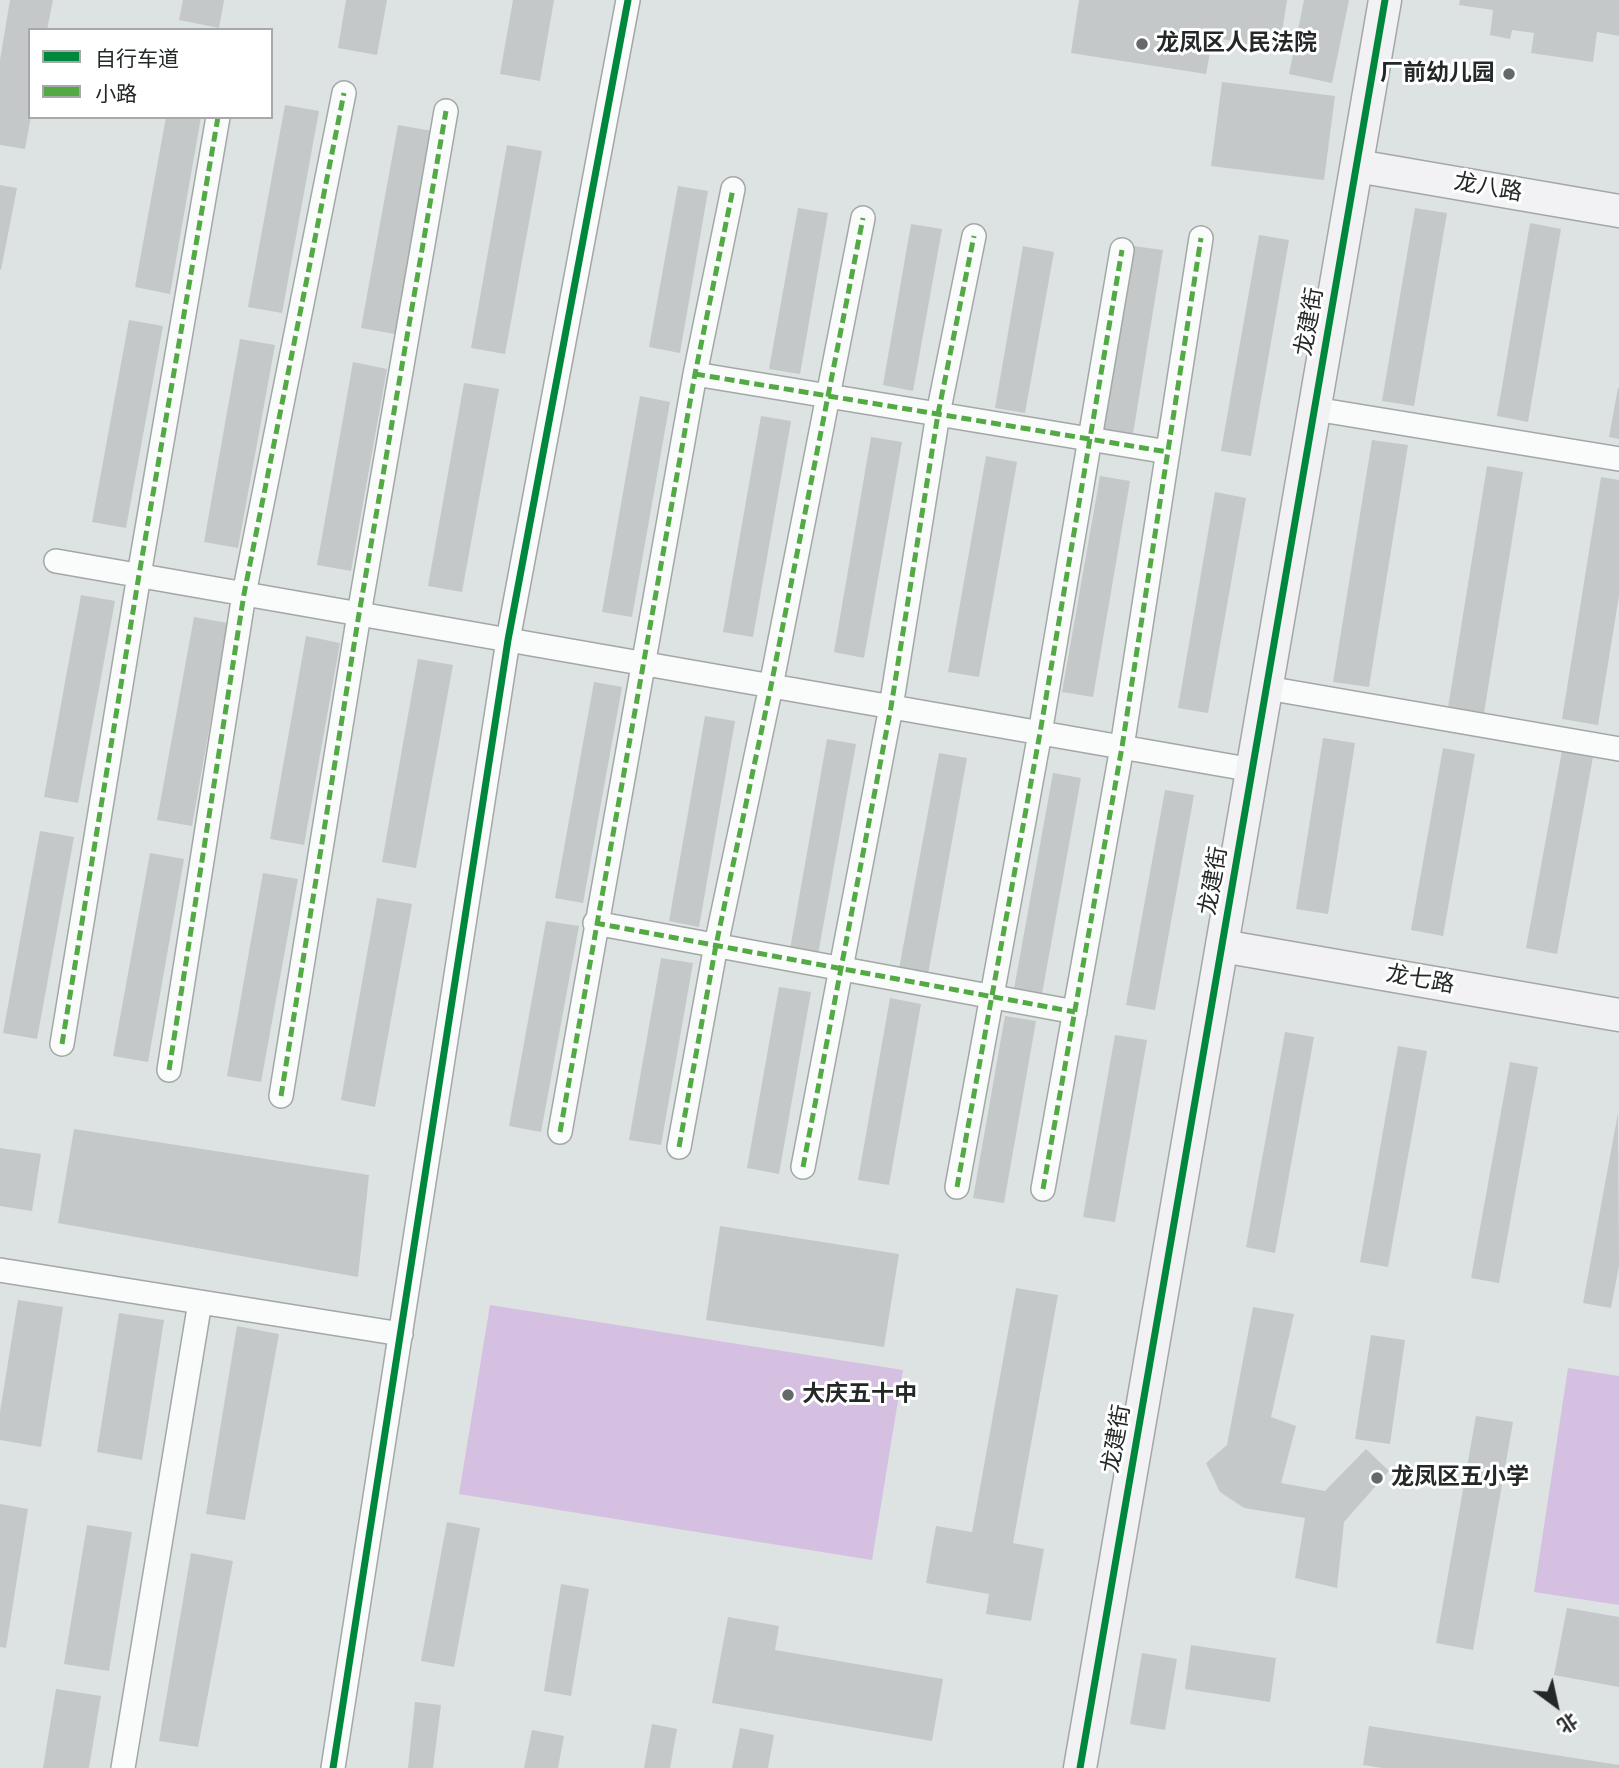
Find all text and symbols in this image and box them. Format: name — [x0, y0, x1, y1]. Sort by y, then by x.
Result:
legend — [28, 28, 273, 119]
place label: 龙凤区人民法院 — [1156, 30, 1317, 58]
marker: 龙凤区人民法院 — [1134, 36, 1150, 52]
text: 自行车道 — [95, 47, 179, 70]
place label: 厂前幼儿园 — [1380, 60, 1495, 88]
marker: 厂前幼儿园 — [1501, 66, 1517, 82]
text: 小路 — [95, 82, 137, 105]
street label: 龙八路 — [1452, 168, 1524, 208]
street label: 龙建街 — [1290, 286, 1330, 358]
street label: 龙建街 — [1194, 845, 1234, 917]
street label: 龙七路 — [1384, 960, 1456, 1000]
place label: 大庆五十中 — [802, 1381, 917, 1409]
marker: 大庆五十中 — [780, 1387, 796, 1403]
street label: 龙建街 — [1097, 1403, 1137, 1475]
place label: 龙凤区五小学 — [1391, 1464, 1529, 1492]
marker: 龙凤区五小学 — [1369, 1470, 1385, 1486]
north arrow — [1521, 1670, 1591, 1740]
text: 北 — [1554, 1709, 1581, 1737]

